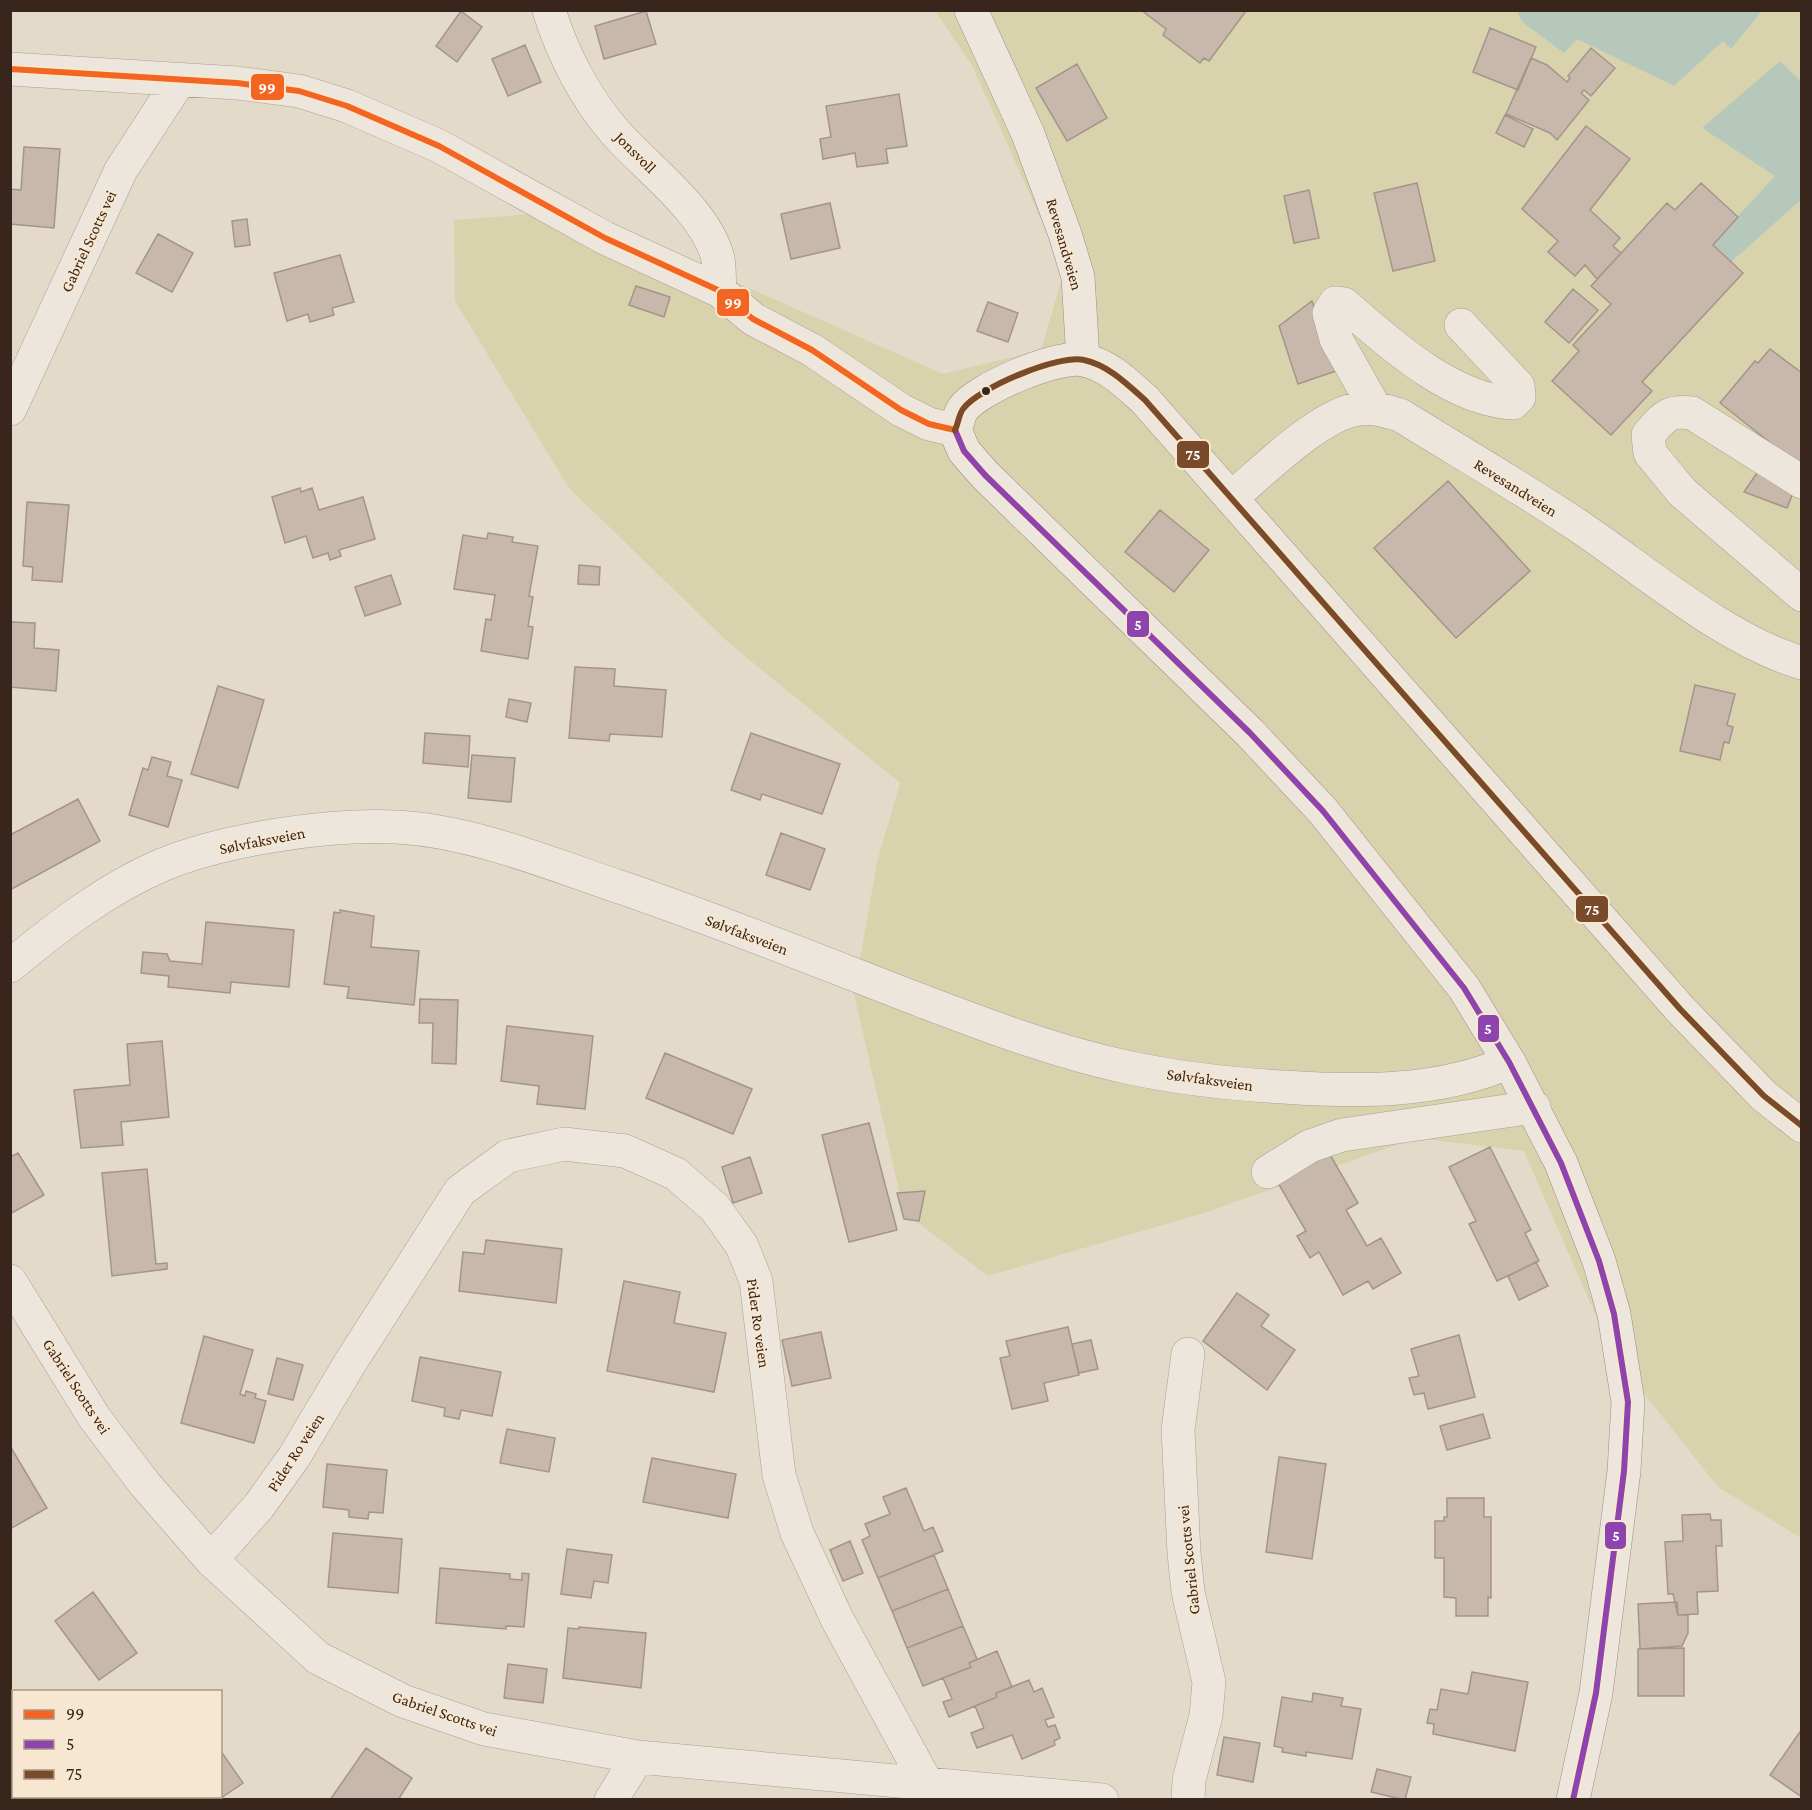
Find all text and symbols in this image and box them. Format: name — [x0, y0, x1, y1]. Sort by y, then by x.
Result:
line badge: 99 — [250, 73, 285, 101]
text: 99 — [258, 79, 276, 96]
street label: Jonsvoll — [609, 127, 660, 177]
street label: Gabriel Scotts vei — [58, 188, 119, 295]
street label: Revesandveien — [1043, 196, 1086, 292]
line badge: 99 — [716, 288, 750, 317]
text: 99 — [724, 294, 742, 311]
unlabelled marker — [980, 385, 992, 397]
line badge: 75 — [1176, 440, 1210, 469]
text: 75 — [1185, 446, 1201, 463]
street label: Revesandveien — [1471, 455, 1561, 520]
line badge: 5 — [1126, 610, 1150, 638]
text: 5 — [1134, 616, 1142, 633]
street label: Sølvfaksveien — [218, 824, 307, 857]
line badge: 75 — [1575, 895, 1609, 923]
text: 75 — [1584, 901, 1600, 918]
street label: Sølvfaksveien — [703, 911, 791, 958]
line badge: 5 — [1477, 1014, 1500, 1043]
text: 5 — [1484, 1020, 1492, 1037]
street label: Sølvfaksveien — [1166, 1065, 1255, 1094]
street label: Pider Ro veien — [744, 1277, 773, 1369]
street label: Gabriel Scotts vei — [39, 1336, 114, 1437]
street label: Pider Ro veien — [264, 1410, 327, 1495]
street label: Gabriel Scotts vei — [1174, 1504, 1203, 1616]
line badge: 5 — [1604, 1521, 1627, 1550]
text: 5 — [1612, 1527, 1620, 1544]
street label: Gabriel Scotts vei — [390, 1688, 500, 1739]
legend — [12, 1690, 222, 1798]
text: 99 — [66, 1704, 84, 1724]
text: 5 — [66, 1734, 75, 1754]
text: 75 — [66, 1764, 83, 1784]

